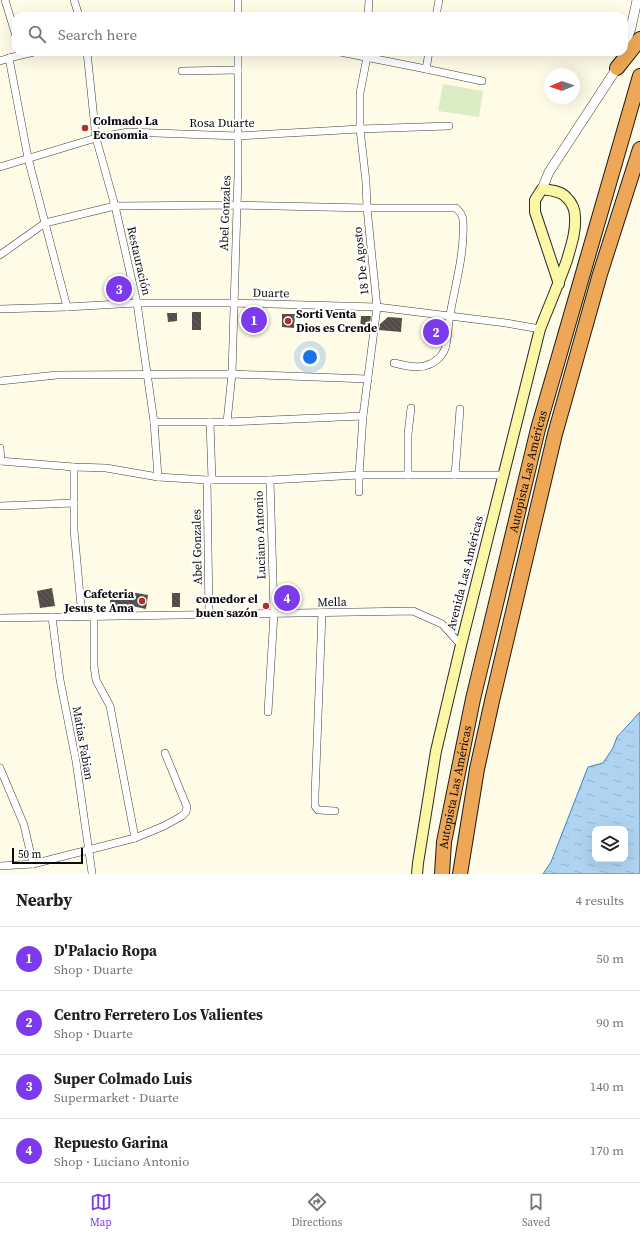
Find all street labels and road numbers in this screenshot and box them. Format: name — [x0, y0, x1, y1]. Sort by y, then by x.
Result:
street label: Rosa Duarte — [189, 115, 255, 131]
street label: Abel Gonzales — [216, 175, 234, 251]
street label: Restauración — [123, 225, 155, 297]
street label: 18 De Agosto — [349, 226, 373, 296]
street label: Duarte — [252, 285, 290, 301]
street label: Autopista Las Américas — [505, 408, 551, 534]
street label: Luciano Antonio — [250, 490, 270, 580]
street label: Abel Gonzales — [188, 509, 206, 585]
street label: Avenida Las Américas — [443, 514, 487, 632]
street label: Mella — [317, 594, 348, 610]
street label: Matias Fabian — [69, 705, 97, 781]
street label: Autopista Las Américas — [436, 724, 475, 849]

